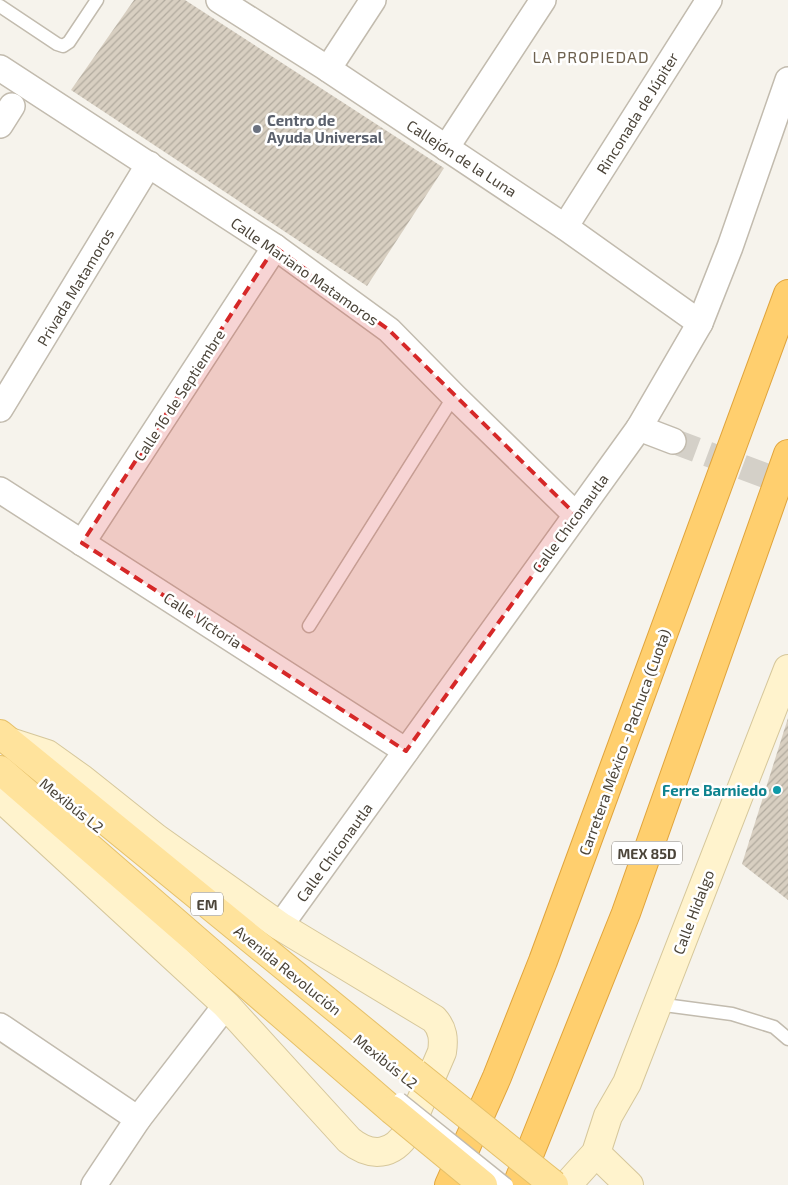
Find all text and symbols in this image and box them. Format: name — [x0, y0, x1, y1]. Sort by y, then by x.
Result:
district label: LA PROPIEDAD — [532, 47, 650, 66]
street label: Rinconada de Júpiter — [592, 49, 682, 177]
place label: Centro de Ayuda Universal — [267, 111, 383, 147]
street label: Callejón de la Luna — [403, 116, 520, 201]
marker: Centro de Ayuda Universal — [251, 123, 263, 135]
street label: Calle Mariano Matamoros — [228, 213, 382, 329]
street label: Privada Matamoros — [33, 225, 117, 349]
street label: Calle 16 de Septiembre — [130, 326, 228, 464]
street label: Calle Chiconautla — [528, 470, 612, 576]
street label: Calle Victoria — [161, 588, 245, 652]
street label: Carretera México - Pachuca (Cuota) — [575, 626, 673, 858]
street label: Mexibús L2 — [36, 774, 108, 836]
place label: Ferre Barniedo — [662, 781, 767, 799]
marker: Ferre Barniedo — [771, 784, 783, 796]
street label: Calle Chiconautla — [292, 799, 376, 905]
road number: MEX 85D — [612, 841, 682, 864]
street label: Calle Hidalgo — [669, 867, 717, 957]
road number: EM — [191, 892, 223, 916]
street label: Avenida Revolución — [231, 921, 345, 1019]
street label: Mexibús L2 — [350, 1030, 422, 1092]

